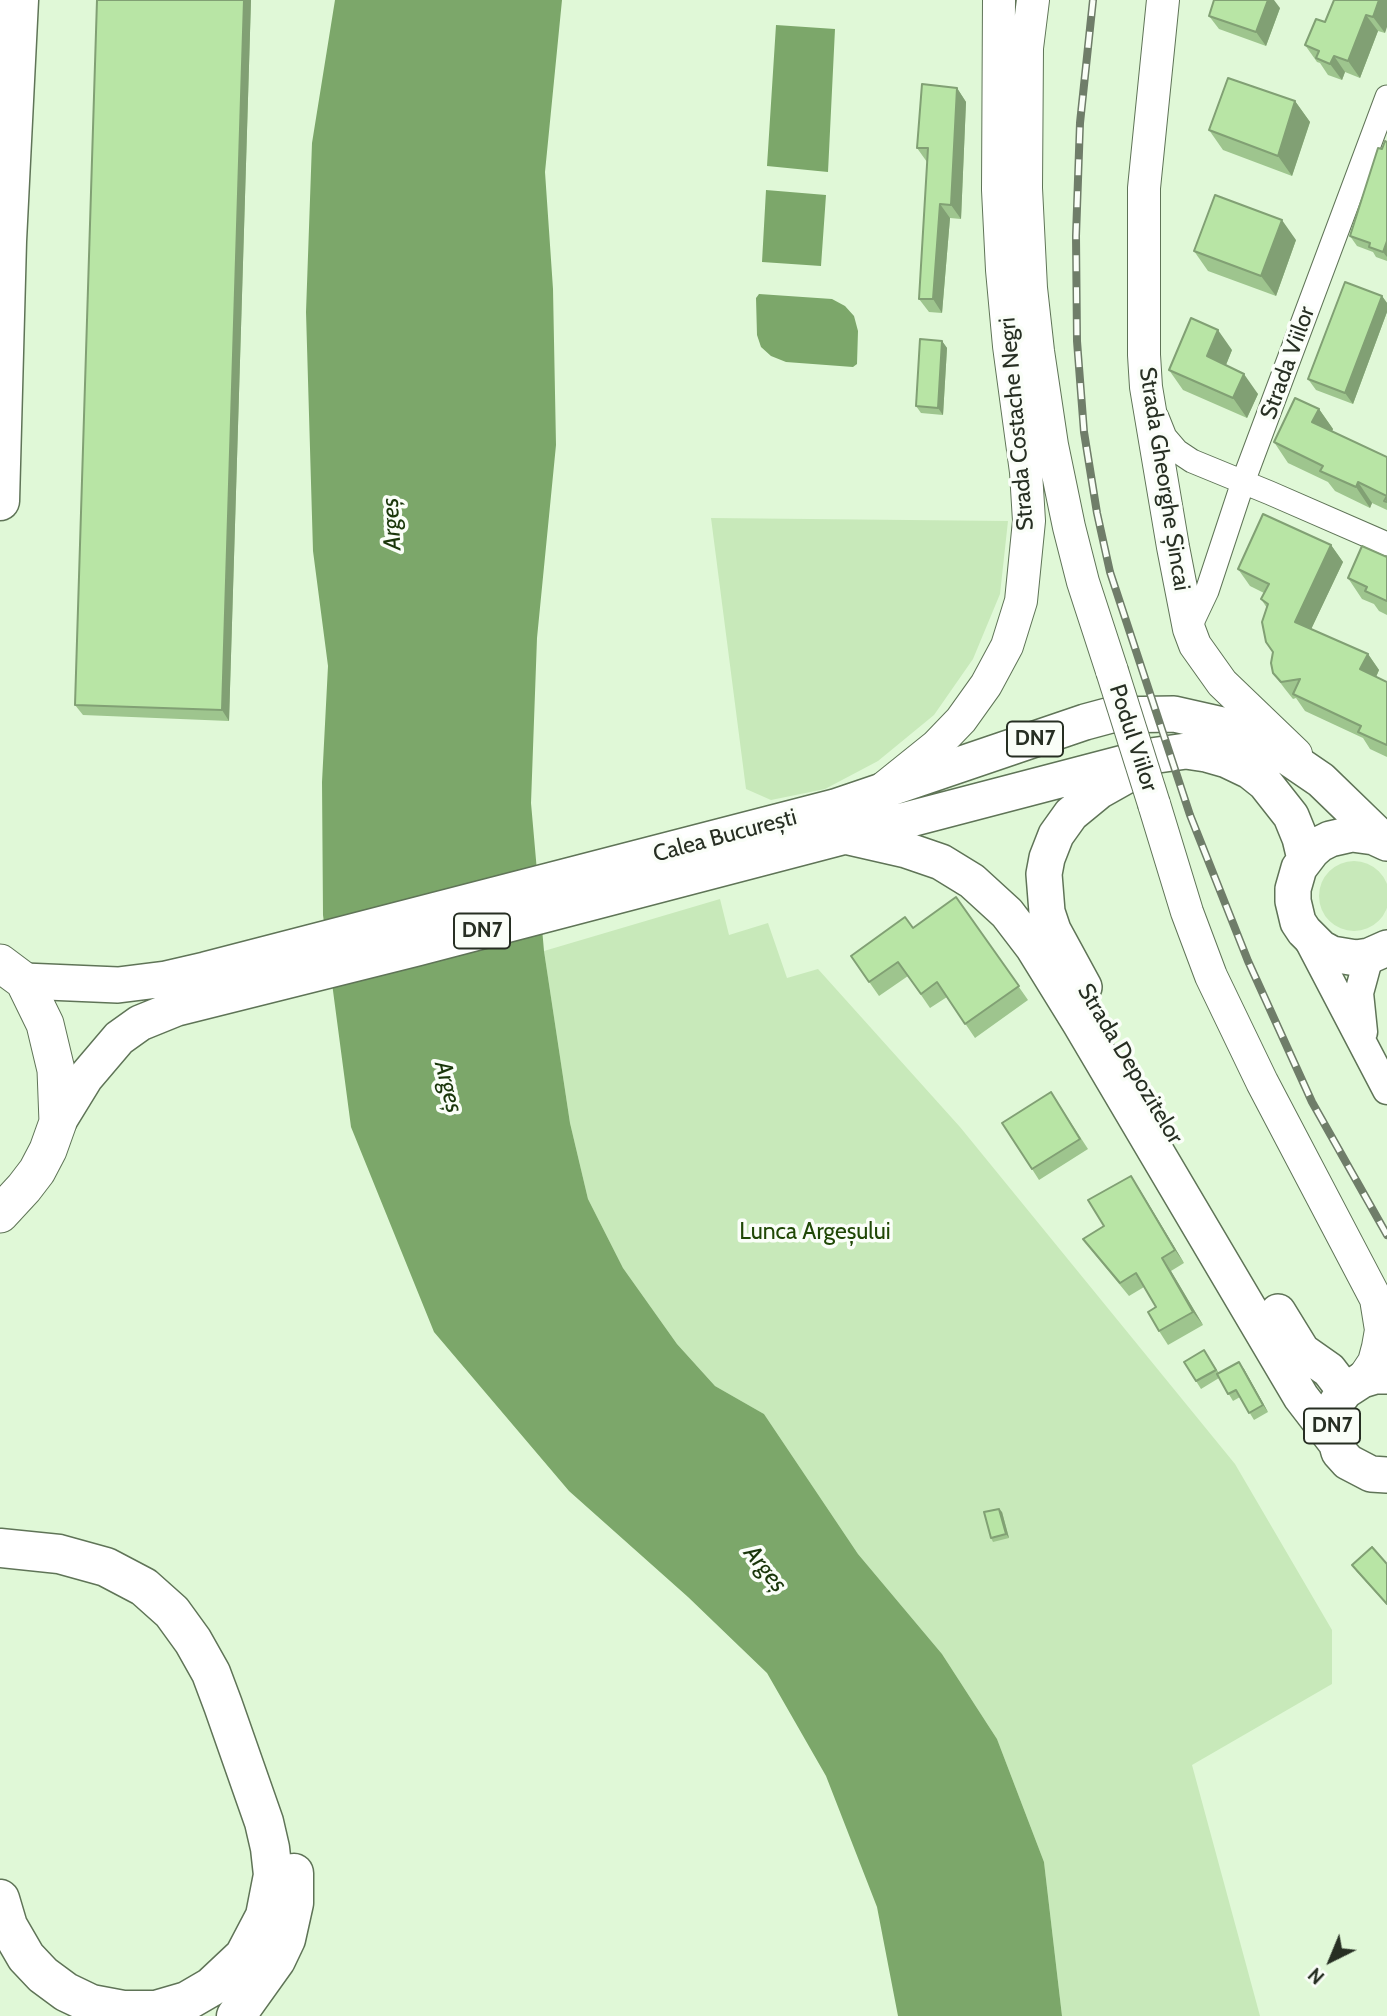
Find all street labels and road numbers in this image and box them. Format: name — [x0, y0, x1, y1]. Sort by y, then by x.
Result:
street label: Strada Viilor — [1255, 303, 1321, 423]
street label: Strada Costache Negri — [994, 316, 1040, 532]
street label: Strada Gheorghe Șincai — [1133, 365, 1195, 593]
street label: Podul Viilor — [1103, 681, 1163, 795]
road number: DN7 — [1007, 722, 1063, 756]
street label: Calea București — [650, 804, 800, 868]
road number: DN7 — [454, 914, 510, 948]
street label: Strada Depozitelor — [1071, 979, 1189, 1149]
road number: DN7 — [1304, 1408, 1360, 1444]

